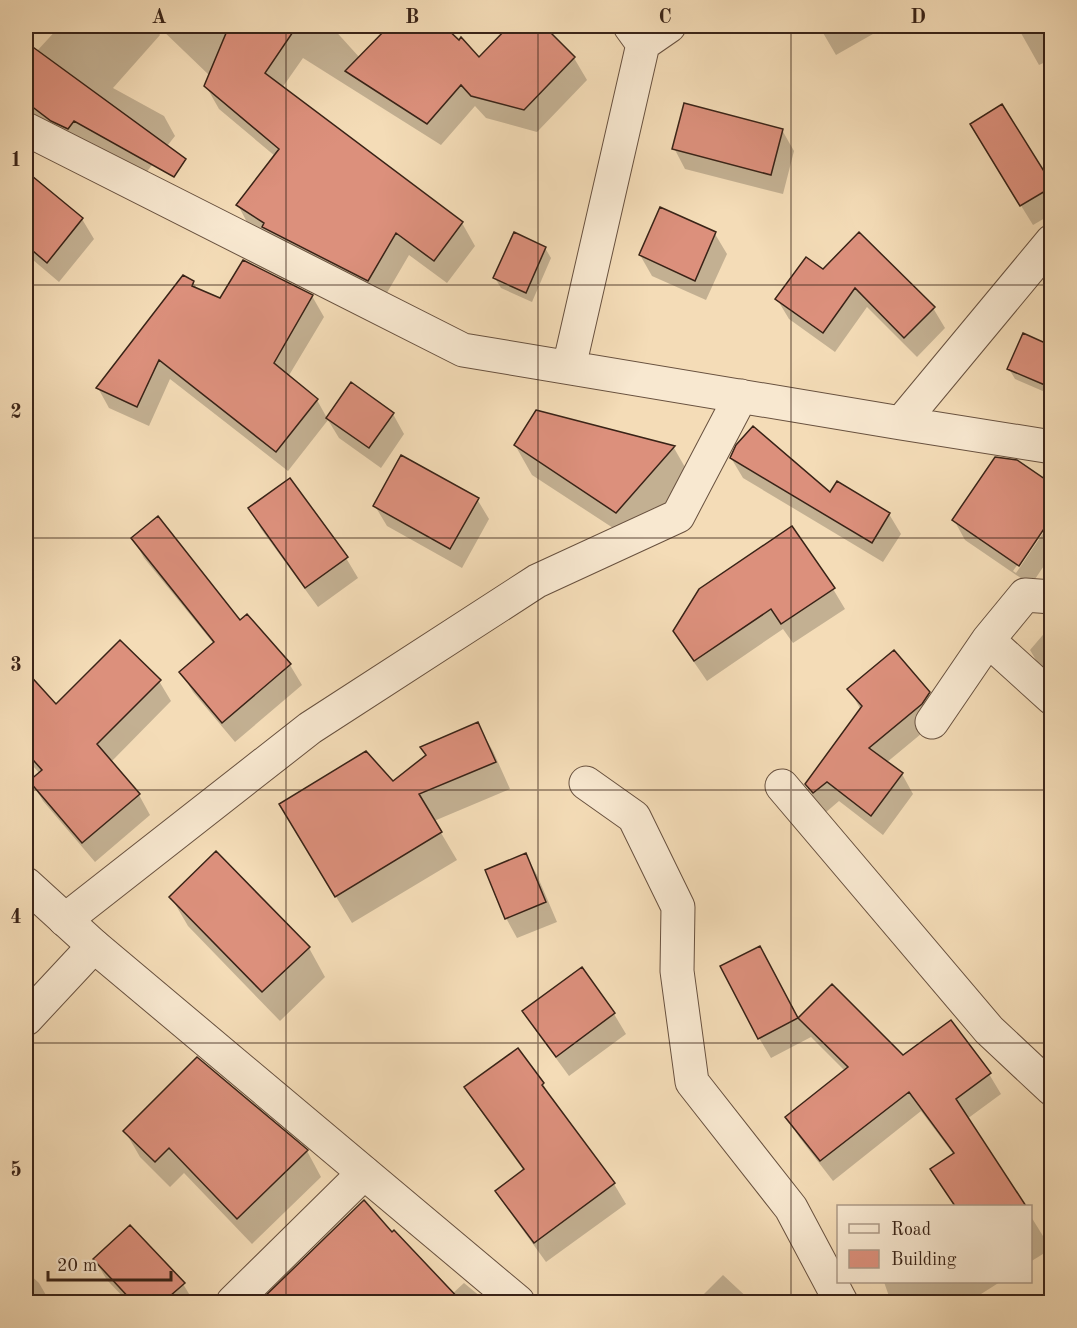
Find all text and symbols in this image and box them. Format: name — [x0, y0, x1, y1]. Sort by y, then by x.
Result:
text: A — [151, 8, 167, 28]
text: B — [405, 8, 419, 28]
text: C — [658, 8, 672, 28]
text: D — [910, 8, 926, 28]
text: 1 — [10, 151, 22, 171]
text: 2 — [10, 403, 22, 423]
text: 3 — [10, 656, 22, 676]
text: 4 — [10, 908, 22, 928]
text: 5 — [10, 1160, 22, 1181]
legend — [837, 1205, 1032, 1283]
text: Road — [891, 1221, 931, 1239]
scale bar — [48, 1244, 171, 1282]
text: Building — [891, 1251, 957, 1269]
text: 20 m — [57, 1257, 97, 1275]

